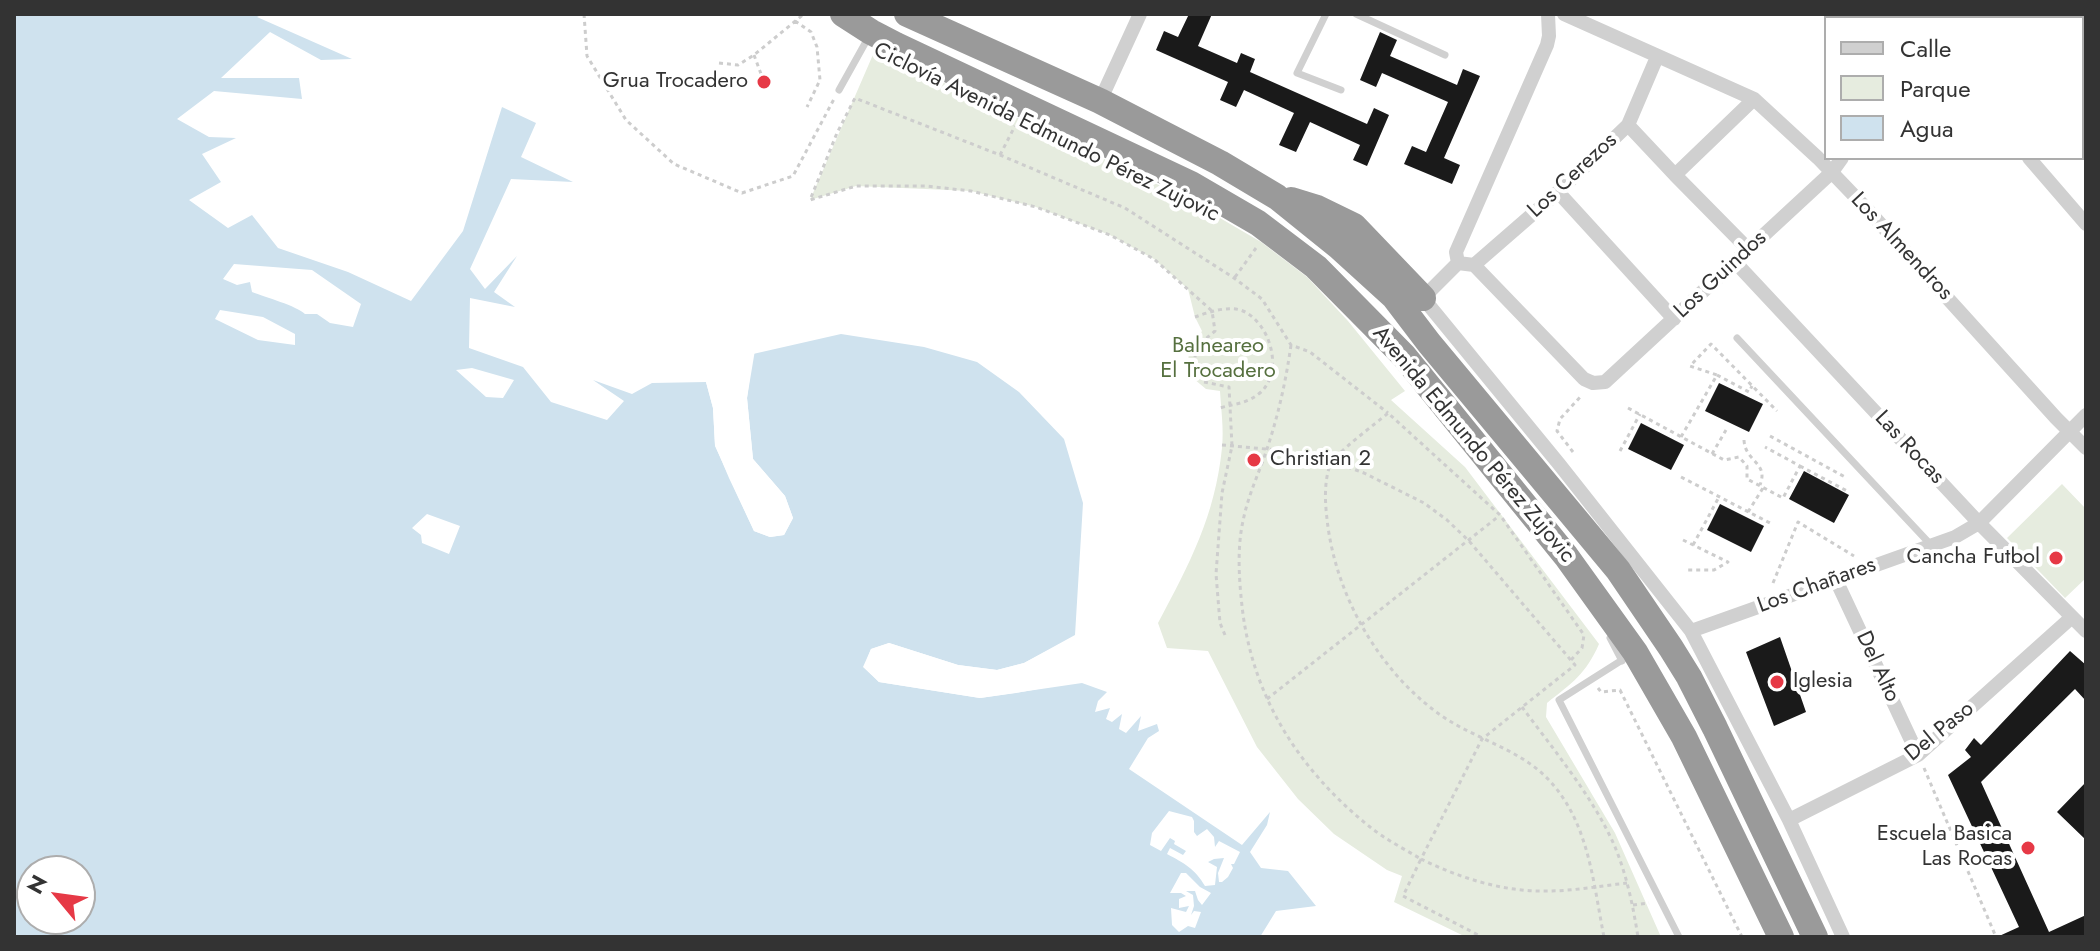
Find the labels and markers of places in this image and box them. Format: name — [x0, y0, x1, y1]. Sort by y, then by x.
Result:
place label: Grua Trocadero — [603, 69, 748, 95]
marker: Grua Trocadero — [755, 73, 773, 91]
place label: Christian 2 — [1270, 447, 1371, 473]
marker: Christian 2 — [1245, 451, 1263, 469]
place label: Cancha Futbol — [1907, 545, 2040, 571]
marker: Cancha Futbol — [2047, 549, 2065, 567]
place label: Iglesia — [1793, 669, 1852, 695]
marker: Iglesia — [1768, 673, 1786, 691]
place label: Escuela Basica Las Rocas — [1877, 822, 2012, 874]
marker: Escuela Basica Las Rocas — [2019, 839, 2037, 857]

